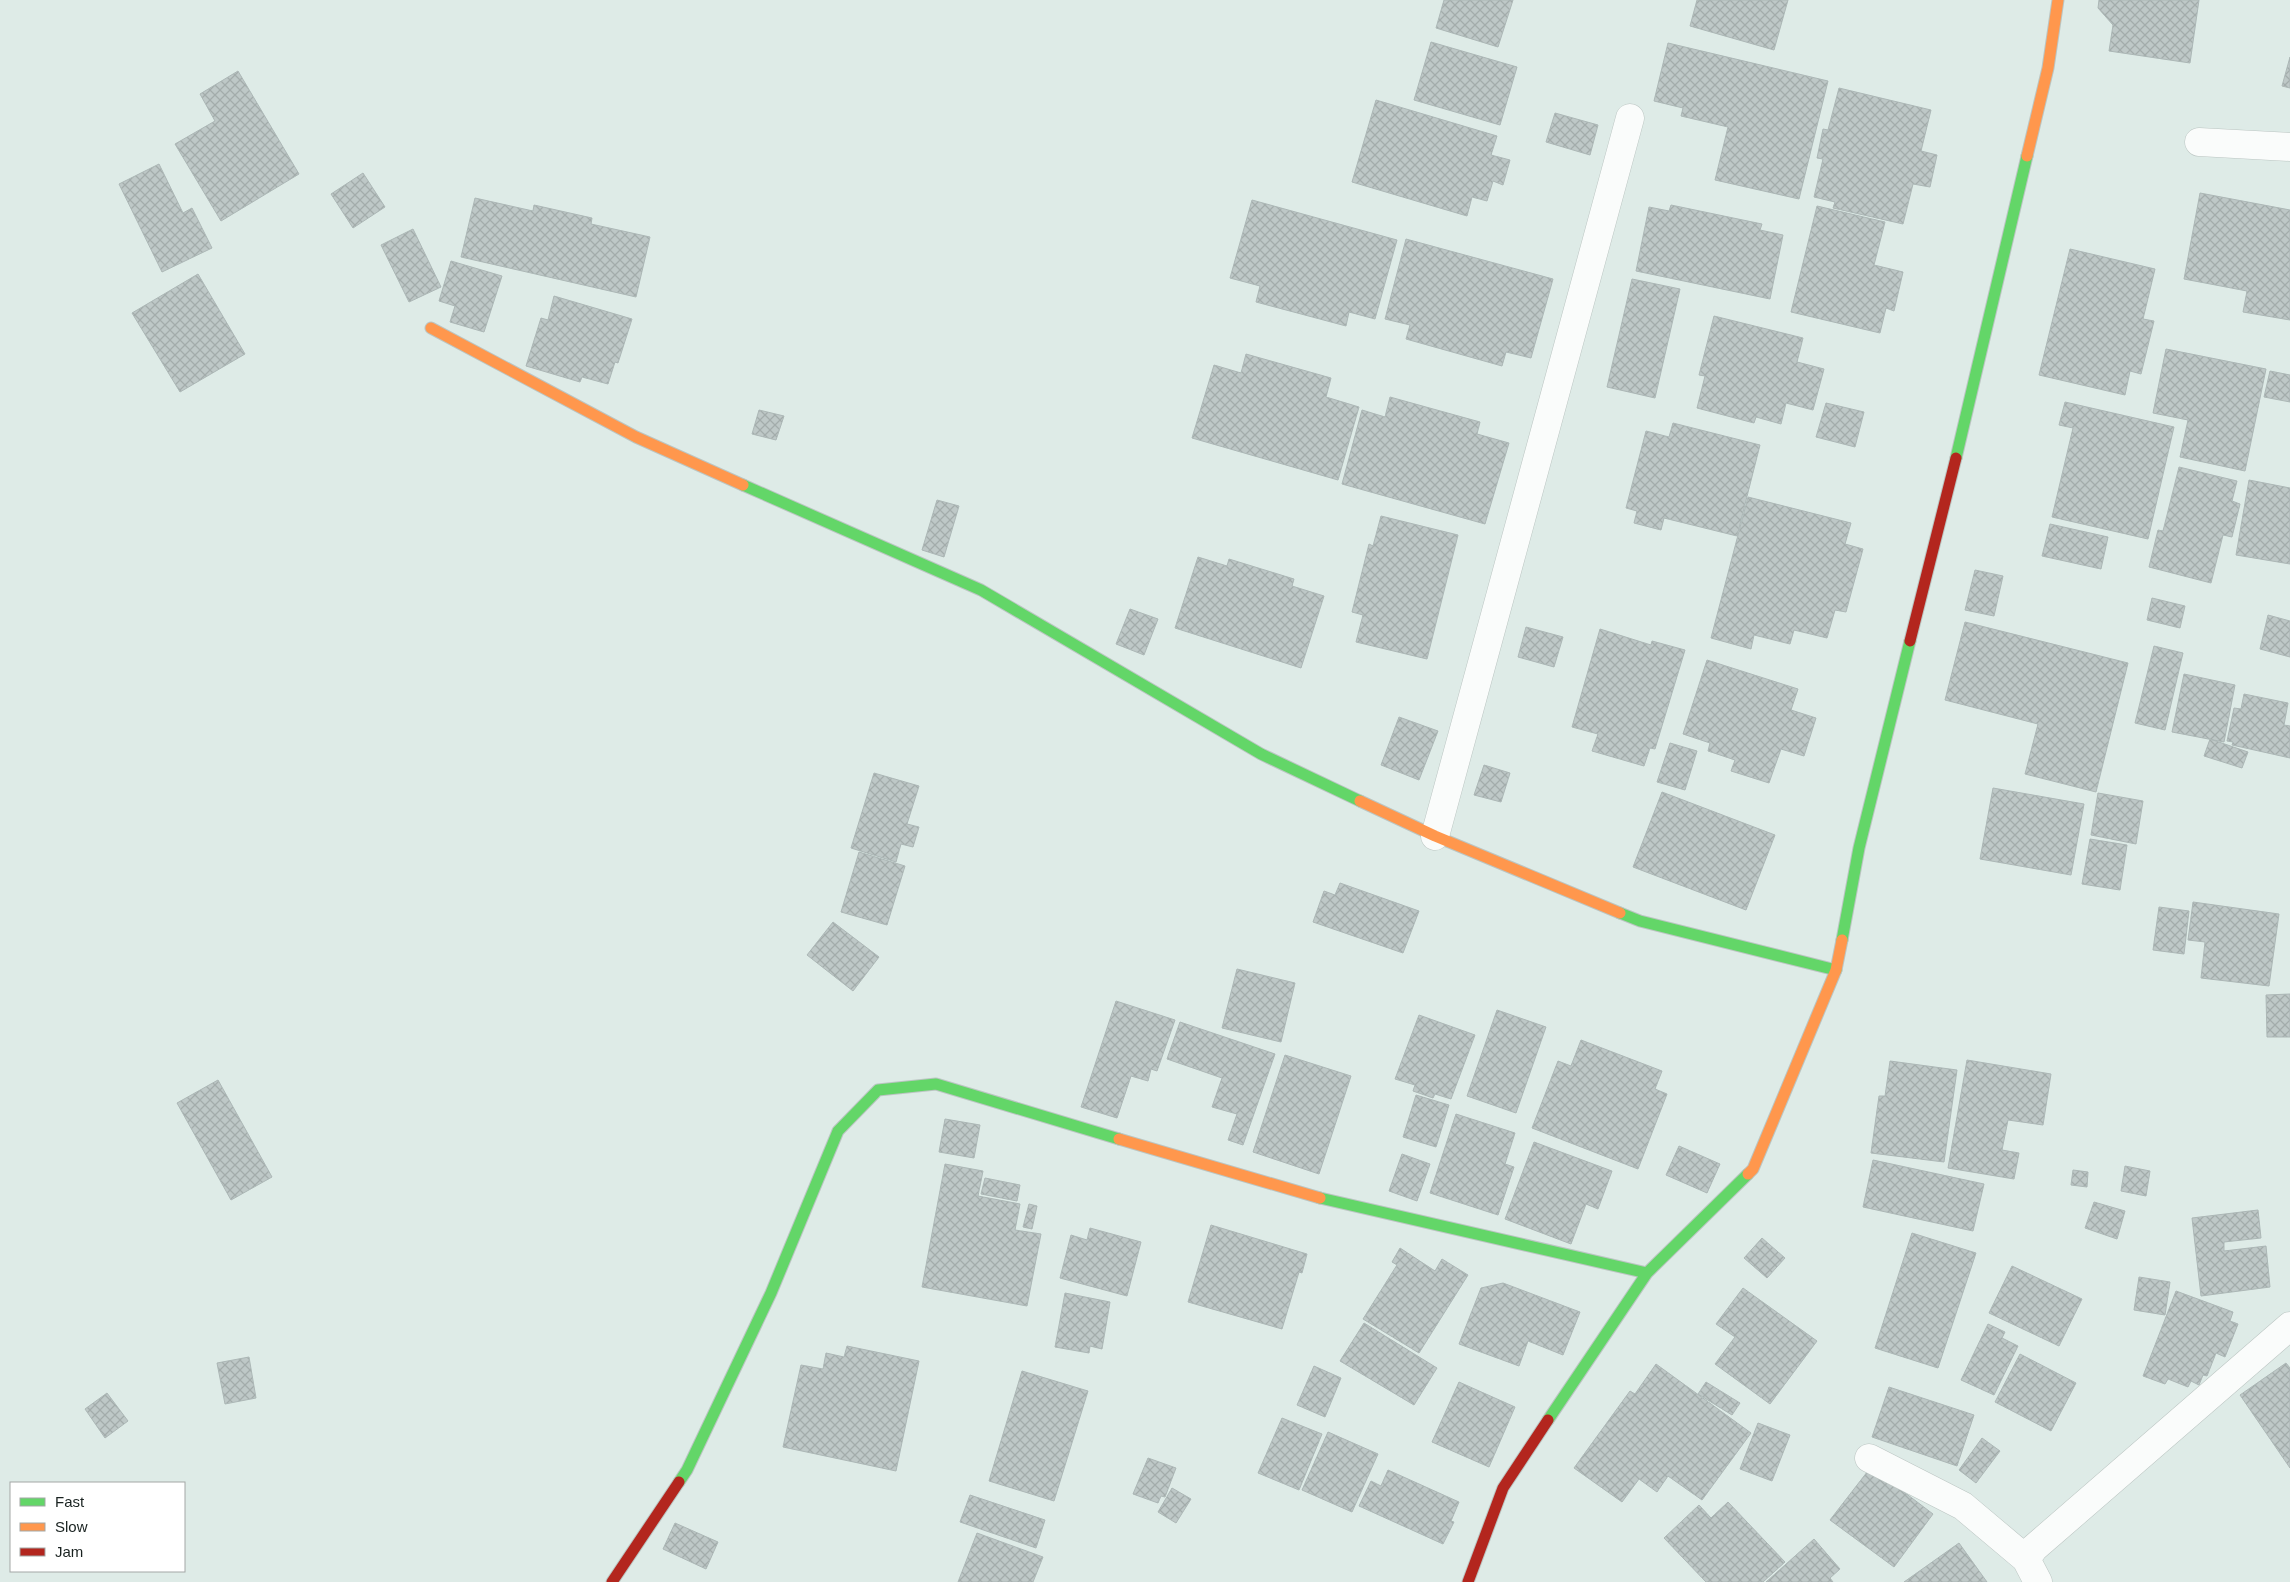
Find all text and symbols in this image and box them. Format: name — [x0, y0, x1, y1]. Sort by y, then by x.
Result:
legend — [10, 1482, 185, 1572]
text: Fast — [55, 1493, 85, 1510]
text: Slow — [55, 1518, 88, 1535]
text: Jam — [55, 1543, 83, 1560]

